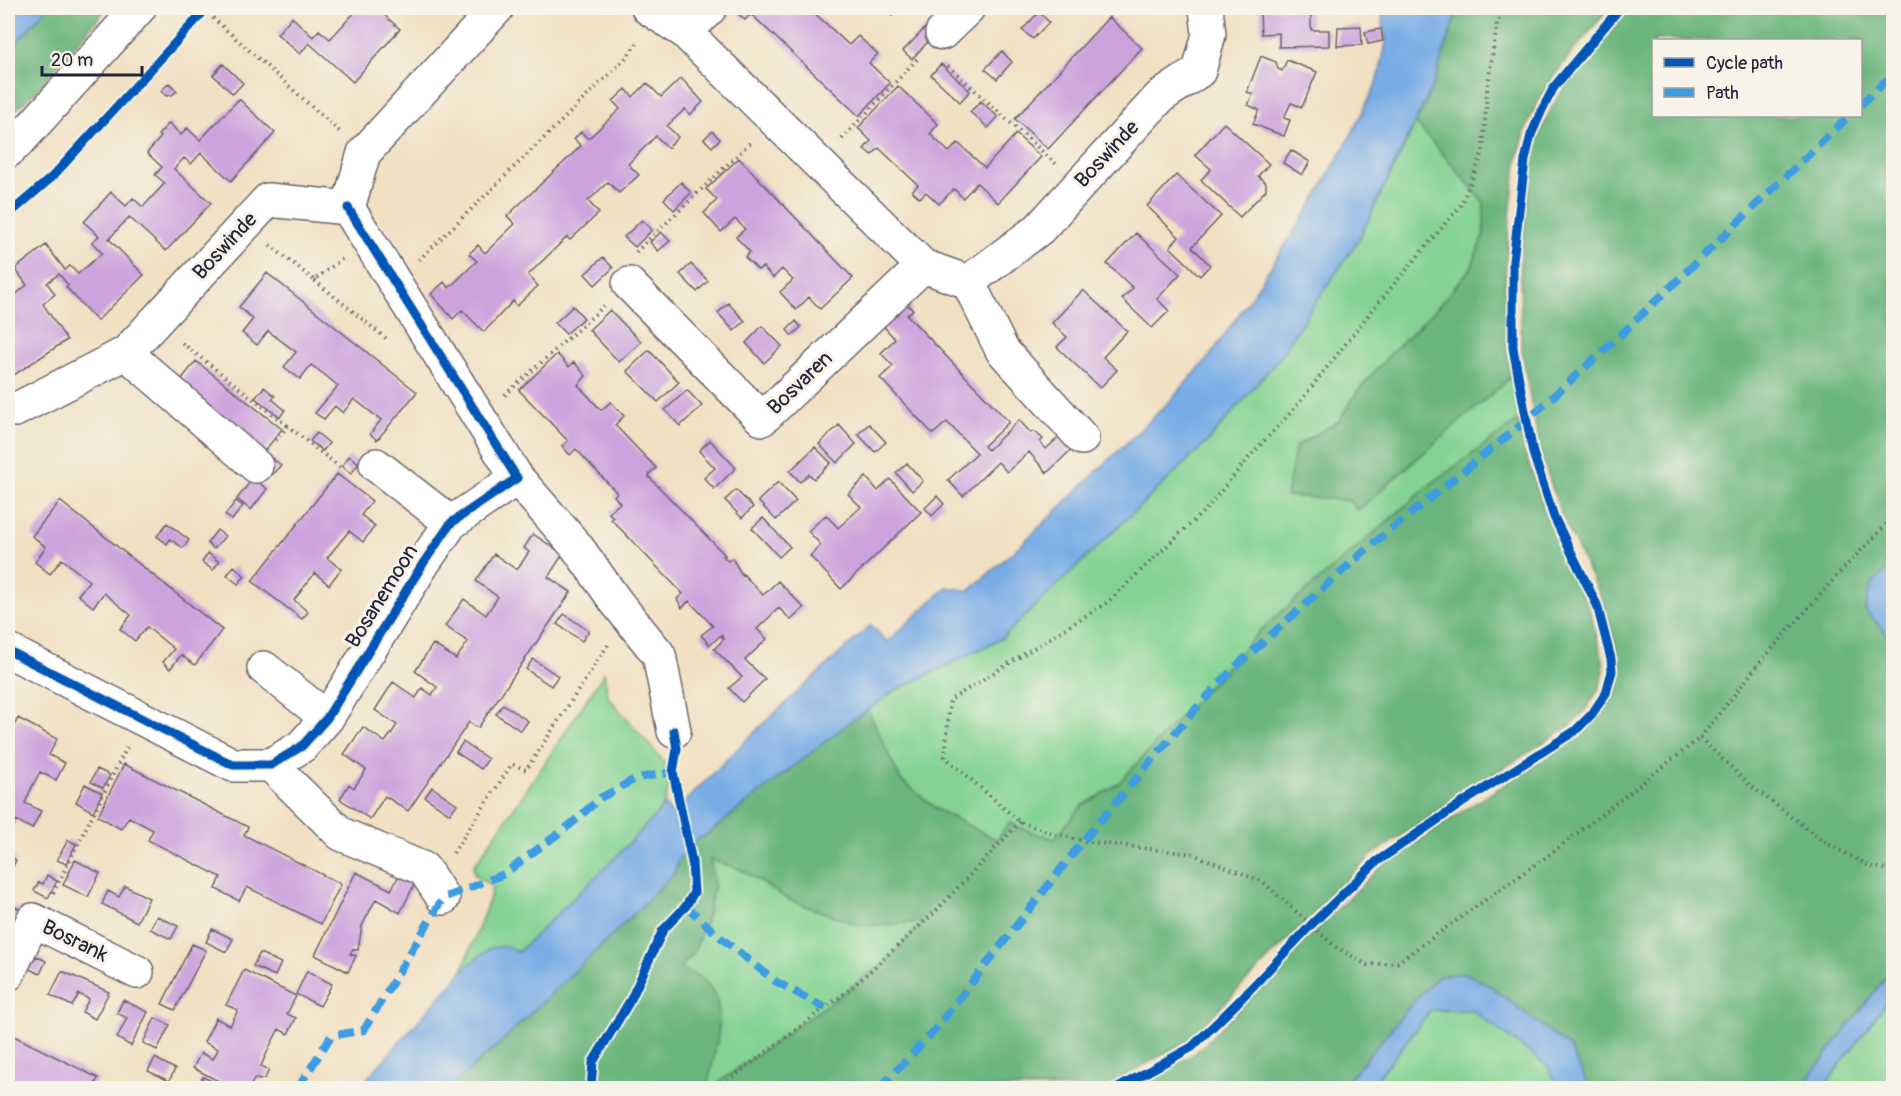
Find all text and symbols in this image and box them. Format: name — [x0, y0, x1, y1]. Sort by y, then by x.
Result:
scale bar — [42, 39, 142, 77]
legend — [1652, 39, 1862, 117]
text: 20 m — [51, 49, 93, 72]
text: Cycle path — [1706, 52, 1783, 75]
text: Path — [1706, 82, 1739, 105]
street label: Boswinde — [1069, 114, 1146, 194]
street label: Boswinde — [187, 206, 264, 286]
street label: Bosvaren — [762, 345, 838, 421]
street label: Bosanemoon — [340, 539, 424, 653]
street label: Bosrank — [38, 914, 113, 969]

